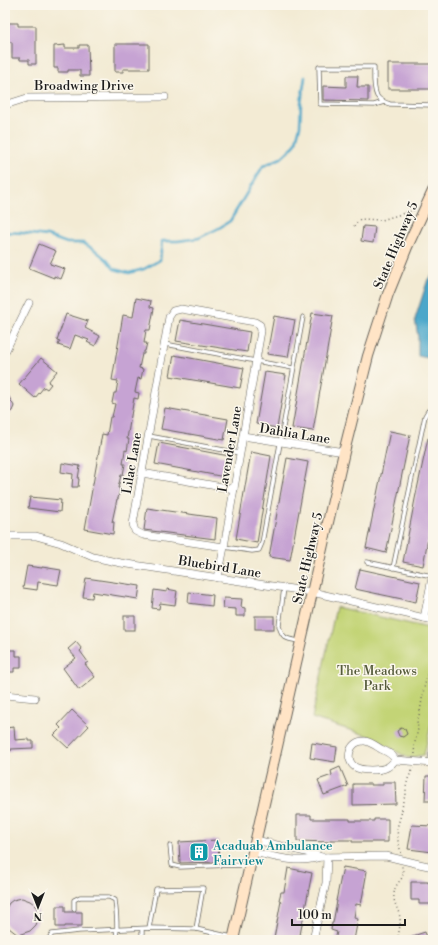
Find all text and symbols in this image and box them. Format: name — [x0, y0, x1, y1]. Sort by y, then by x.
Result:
street label: Broadwing Drive — [33, 78, 134, 94]
street label: State Highway 5 — [370, 199, 422, 291]
street label: Lavender Lane — [215, 404, 246, 494]
street label: Dahlia Lane — [258, 421, 332, 448]
street label: Lilac Lane — [119, 431, 145, 495]
street label: State Highway 5 — [290, 511, 326, 606]
street label: Bluebird Lane — [176, 552, 263, 582]
park label: The Meadows Park — [337, 663, 417, 694]
place label: Acaduab Ambulance Fairview — [212, 838, 333, 869]
building icon: Acaduab Ambulance Fairview — [188, 841, 210, 863]
north arrow — [18, 887, 58, 927]
scale bar — [292, 901, 405, 927]
text: 100 m — [298, 908, 332, 923]
text: N — [33, 909, 42, 923]

